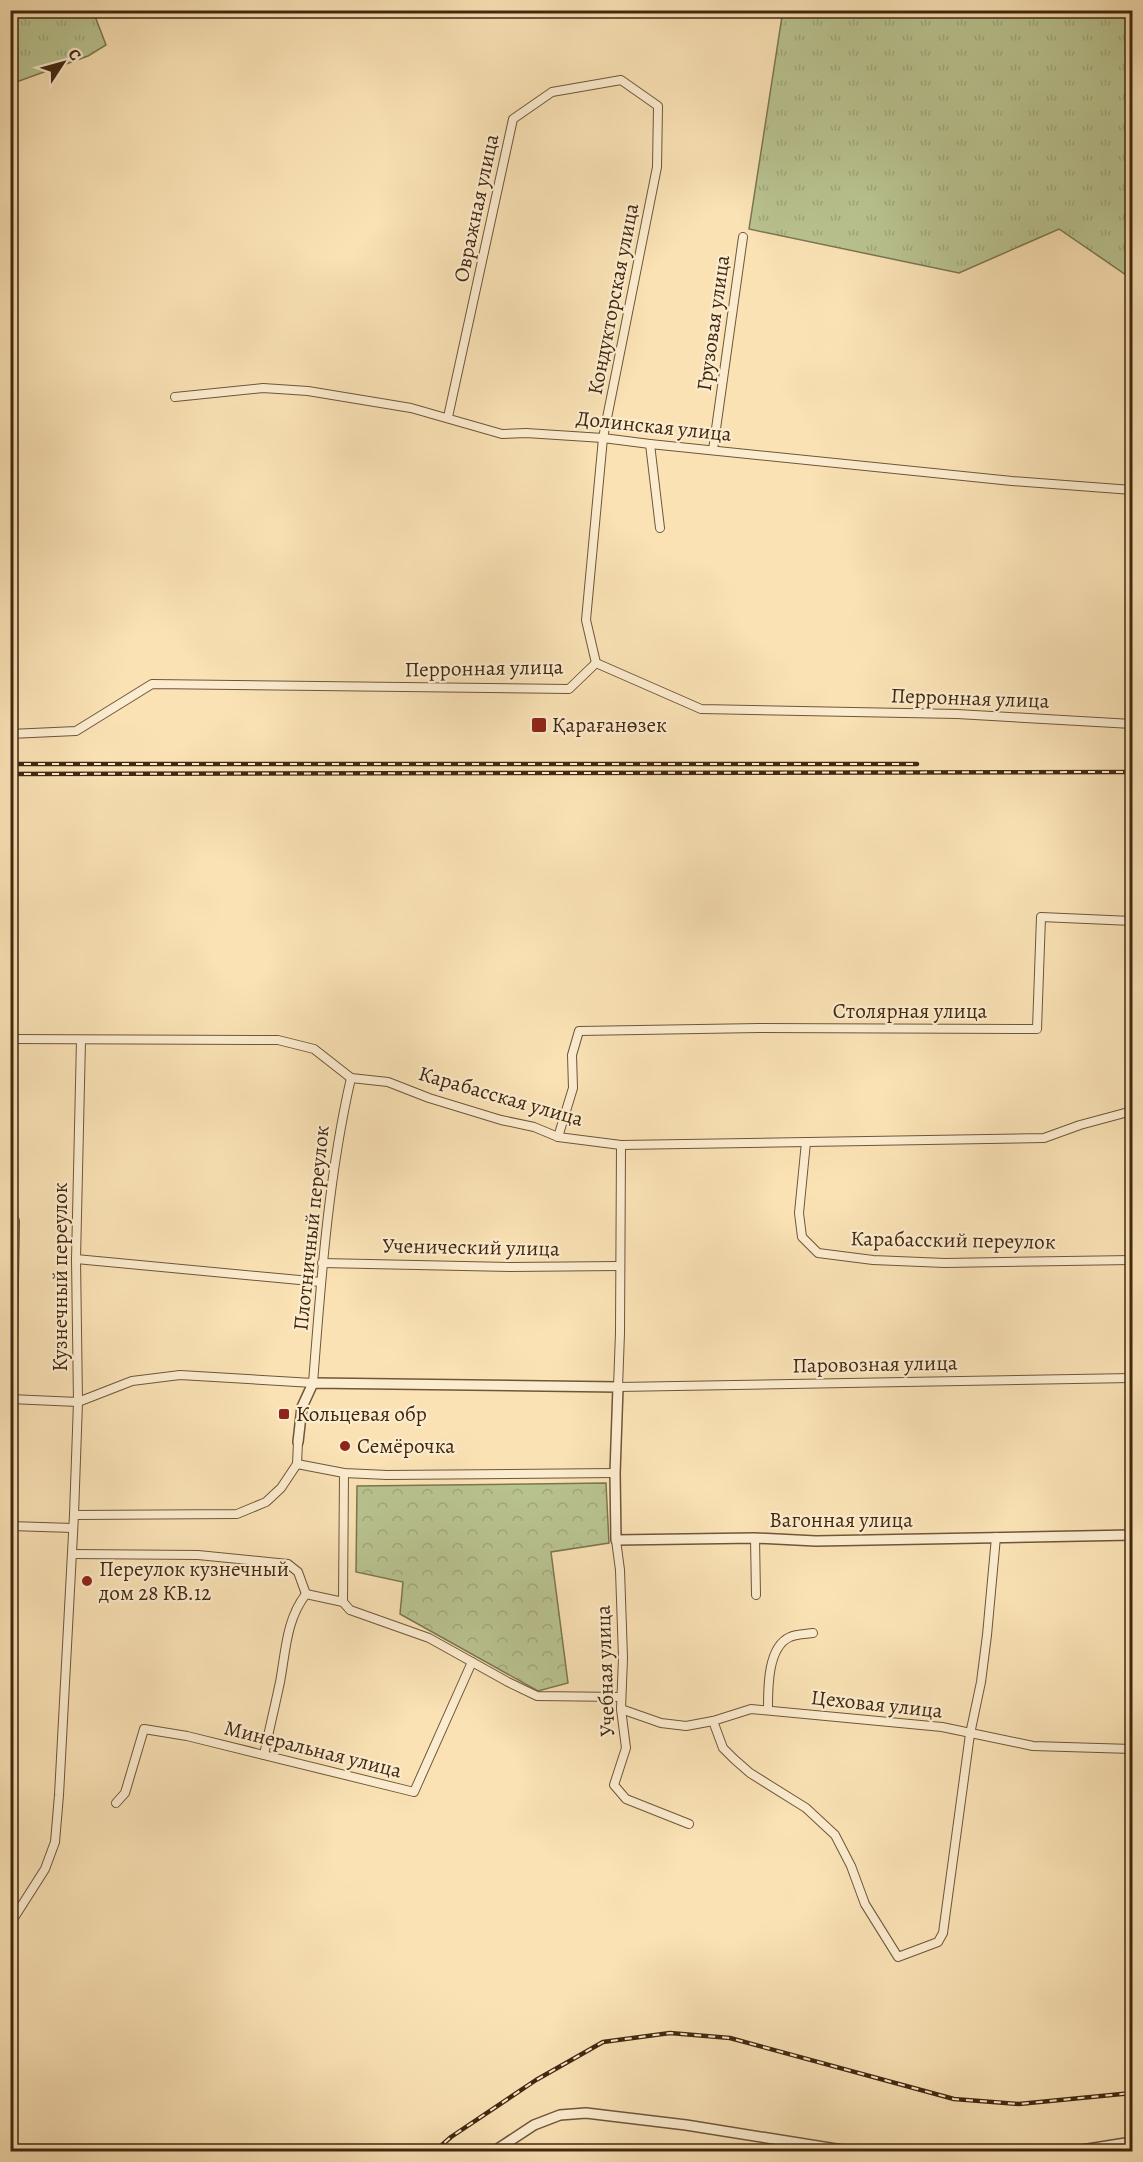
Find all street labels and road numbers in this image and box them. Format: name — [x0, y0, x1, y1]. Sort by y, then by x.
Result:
street label: Овражная улица — [447, 131, 505, 285]
street label: Кондукторская улица — [581, 201, 645, 397]
street label: Грузовая улица — [690, 253, 736, 393]
street label: Долинская улица — [575, 404, 733, 448]
street label: Перронная улица — [404, 653, 564, 683]
street label: Перронная улица — [890, 681, 1050, 715]
street label: Столярная улица — [833, 997, 988, 1025]
street label: Карабасская улица — [415, 1059, 587, 1133]
street label: Плотничный переулок — [286, 1124, 336, 1332]
street label: Кузнечный переулок — [46, 1182, 74, 1372]
street label: Карабасский переулок — [850, 1224, 1056, 1256]
street label: Ученический улица — [382, 1231, 560, 1263]
street label: Паровозная улица — [792, 1349, 958, 1379]
street label: Вагонная улица — [769, 1506, 913, 1534]
street label: Учебная улица — [589, 1604, 621, 1737]
street label: Цеховая улица — [810, 1683, 944, 1725]
street label: Минеральная улица — [221, 1713, 405, 1785]

